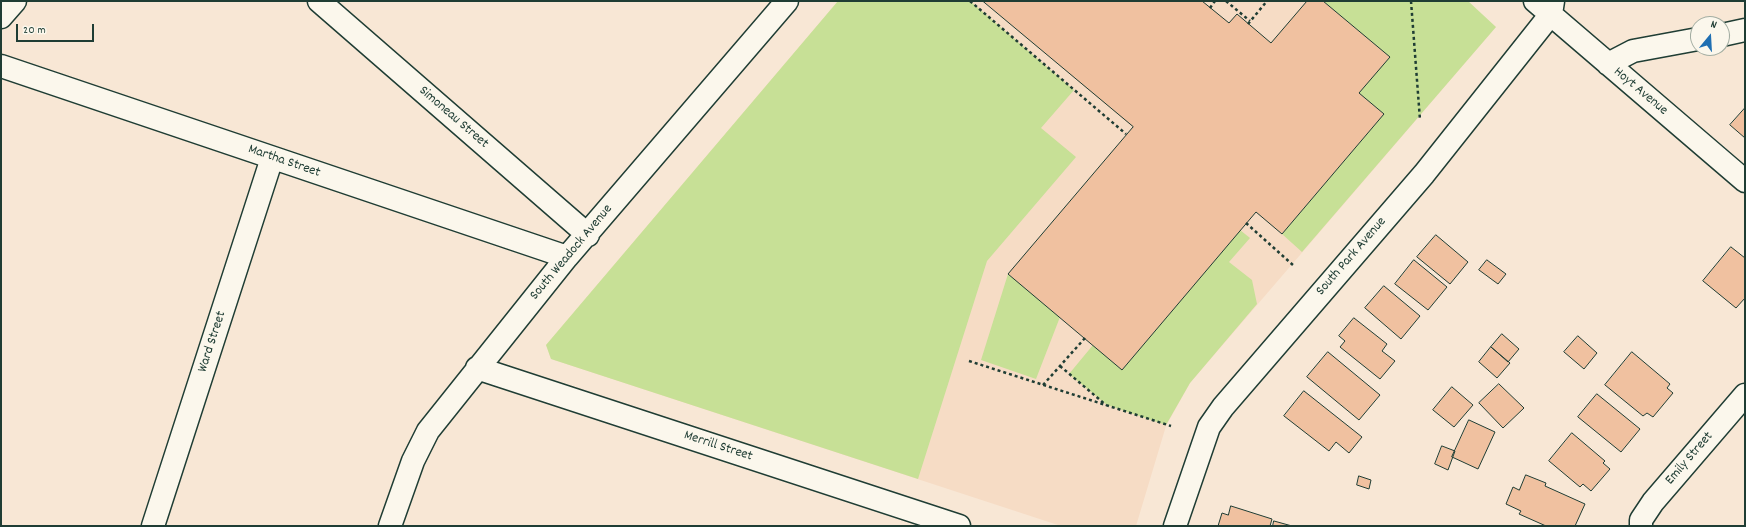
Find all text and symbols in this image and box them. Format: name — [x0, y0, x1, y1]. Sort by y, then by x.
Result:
scale bar — [18, 16, 96, 42]
north arrow — [1690, 16, 1730, 56]
text: N — [1708, 17, 1718, 34]
text: 20 m — [23, 22, 46, 39]
street label: Hoyt Avenue — [1609, 64, 1671, 120]
street label: Simoneau Street — [415, 83, 491, 153]
street label: Martha Street — [246, 142, 322, 182]
street label: South Weadock Avenue — [527, 202, 617, 304]
street label: South Park Avenue — [1313, 214, 1391, 300]
street label: Ward Street — [195, 309, 231, 375]
street label: Merrill Street — [682, 428, 754, 466]
street label: Emily Street — [1662, 429, 1718, 489]

